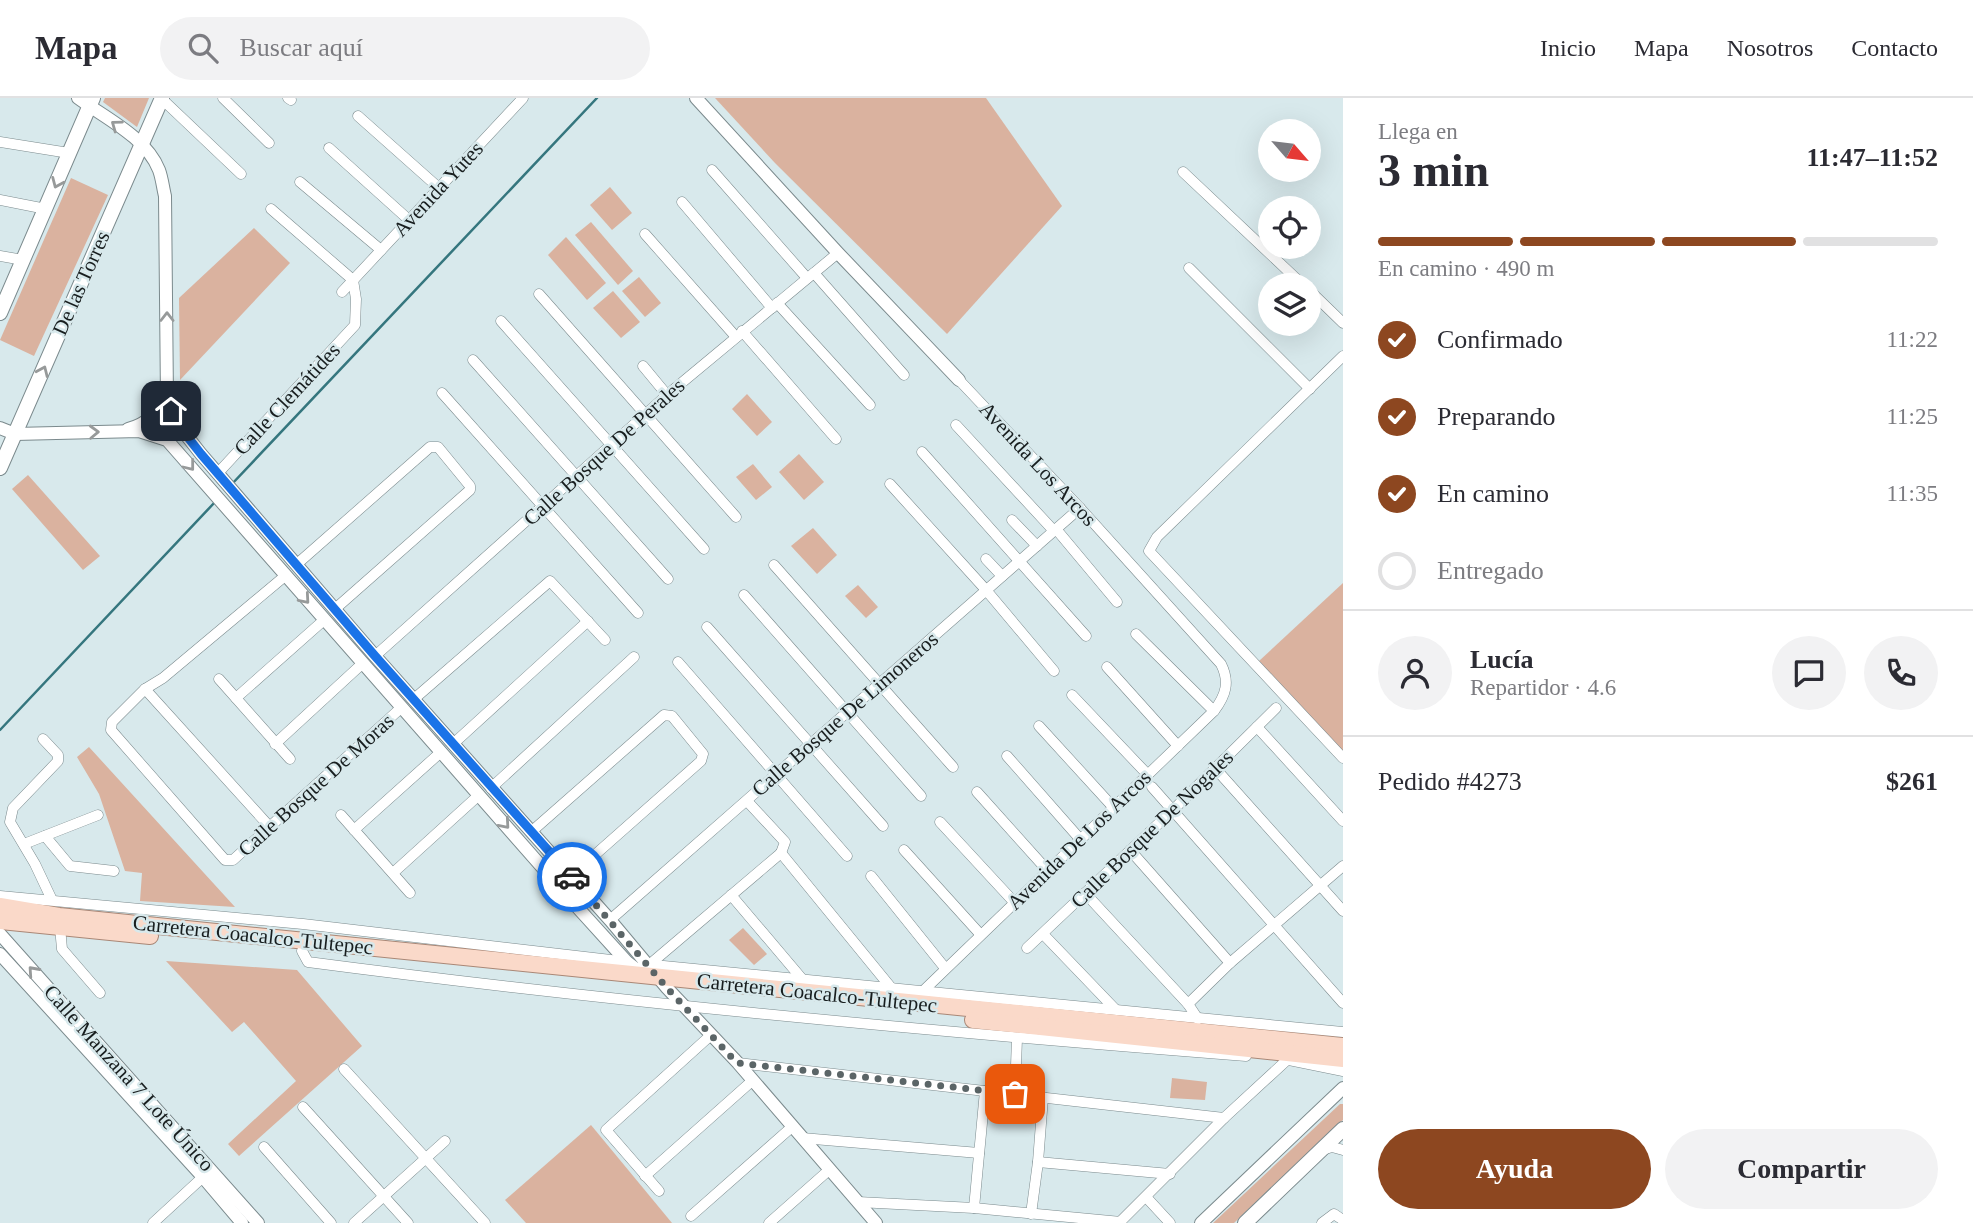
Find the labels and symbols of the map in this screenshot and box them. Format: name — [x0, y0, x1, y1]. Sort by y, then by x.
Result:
north arrow — [1258, 119, 1321, 182]
one-way arrow — [111, 121, 124, 133]
street label: Avenida Yutes — [388, 137, 488, 241]
one-way arrow — [51, 177, 65, 189]
street label: De las Torres — [47, 227, 115, 339]
one-way arrow — [159, 312, 175, 322]
street label: Calle Clemátides — [229, 338, 345, 460]
one-way arrow — [34, 366, 48, 378]
street label: Calle Bosque De Perales — [519, 373, 689, 531]
pin — [141, 381, 201, 441]
street label: Avenida Los Arcos — [974, 397, 1102, 531]
one-way arrow — [88, 424, 99, 439]
one-way arrow — [181, 458, 194, 471]
one-way arrow — [297, 591, 310, 604]
street label: Calle Bosque De Limoneros — [747, 627, 943, 801]
street label: Calle Bosque De Moras — [233, 709, 399, 861]
street label: Calle Bosque De Nogales — [1066, 745, 1238, 913]
street label: Avenida De Los Arcos — [1002, 765, 1156, 915]
one-way arrow — [497, 816, 509, 829]
courier — [537, 842, 607, 912]
street label: Carretera Coacalco-Tultepec — [132, 910, 374, 960]
one-way arrow — [29, 966, 41, 979]
street label: Carretera Coacalco-Tultepec — [696, 968, 938, 1018]
street label: Calle Manzana 7 Lote Único — [39, 980, 219, 1176]
pin — [985, 1064, 1045, 1124]

